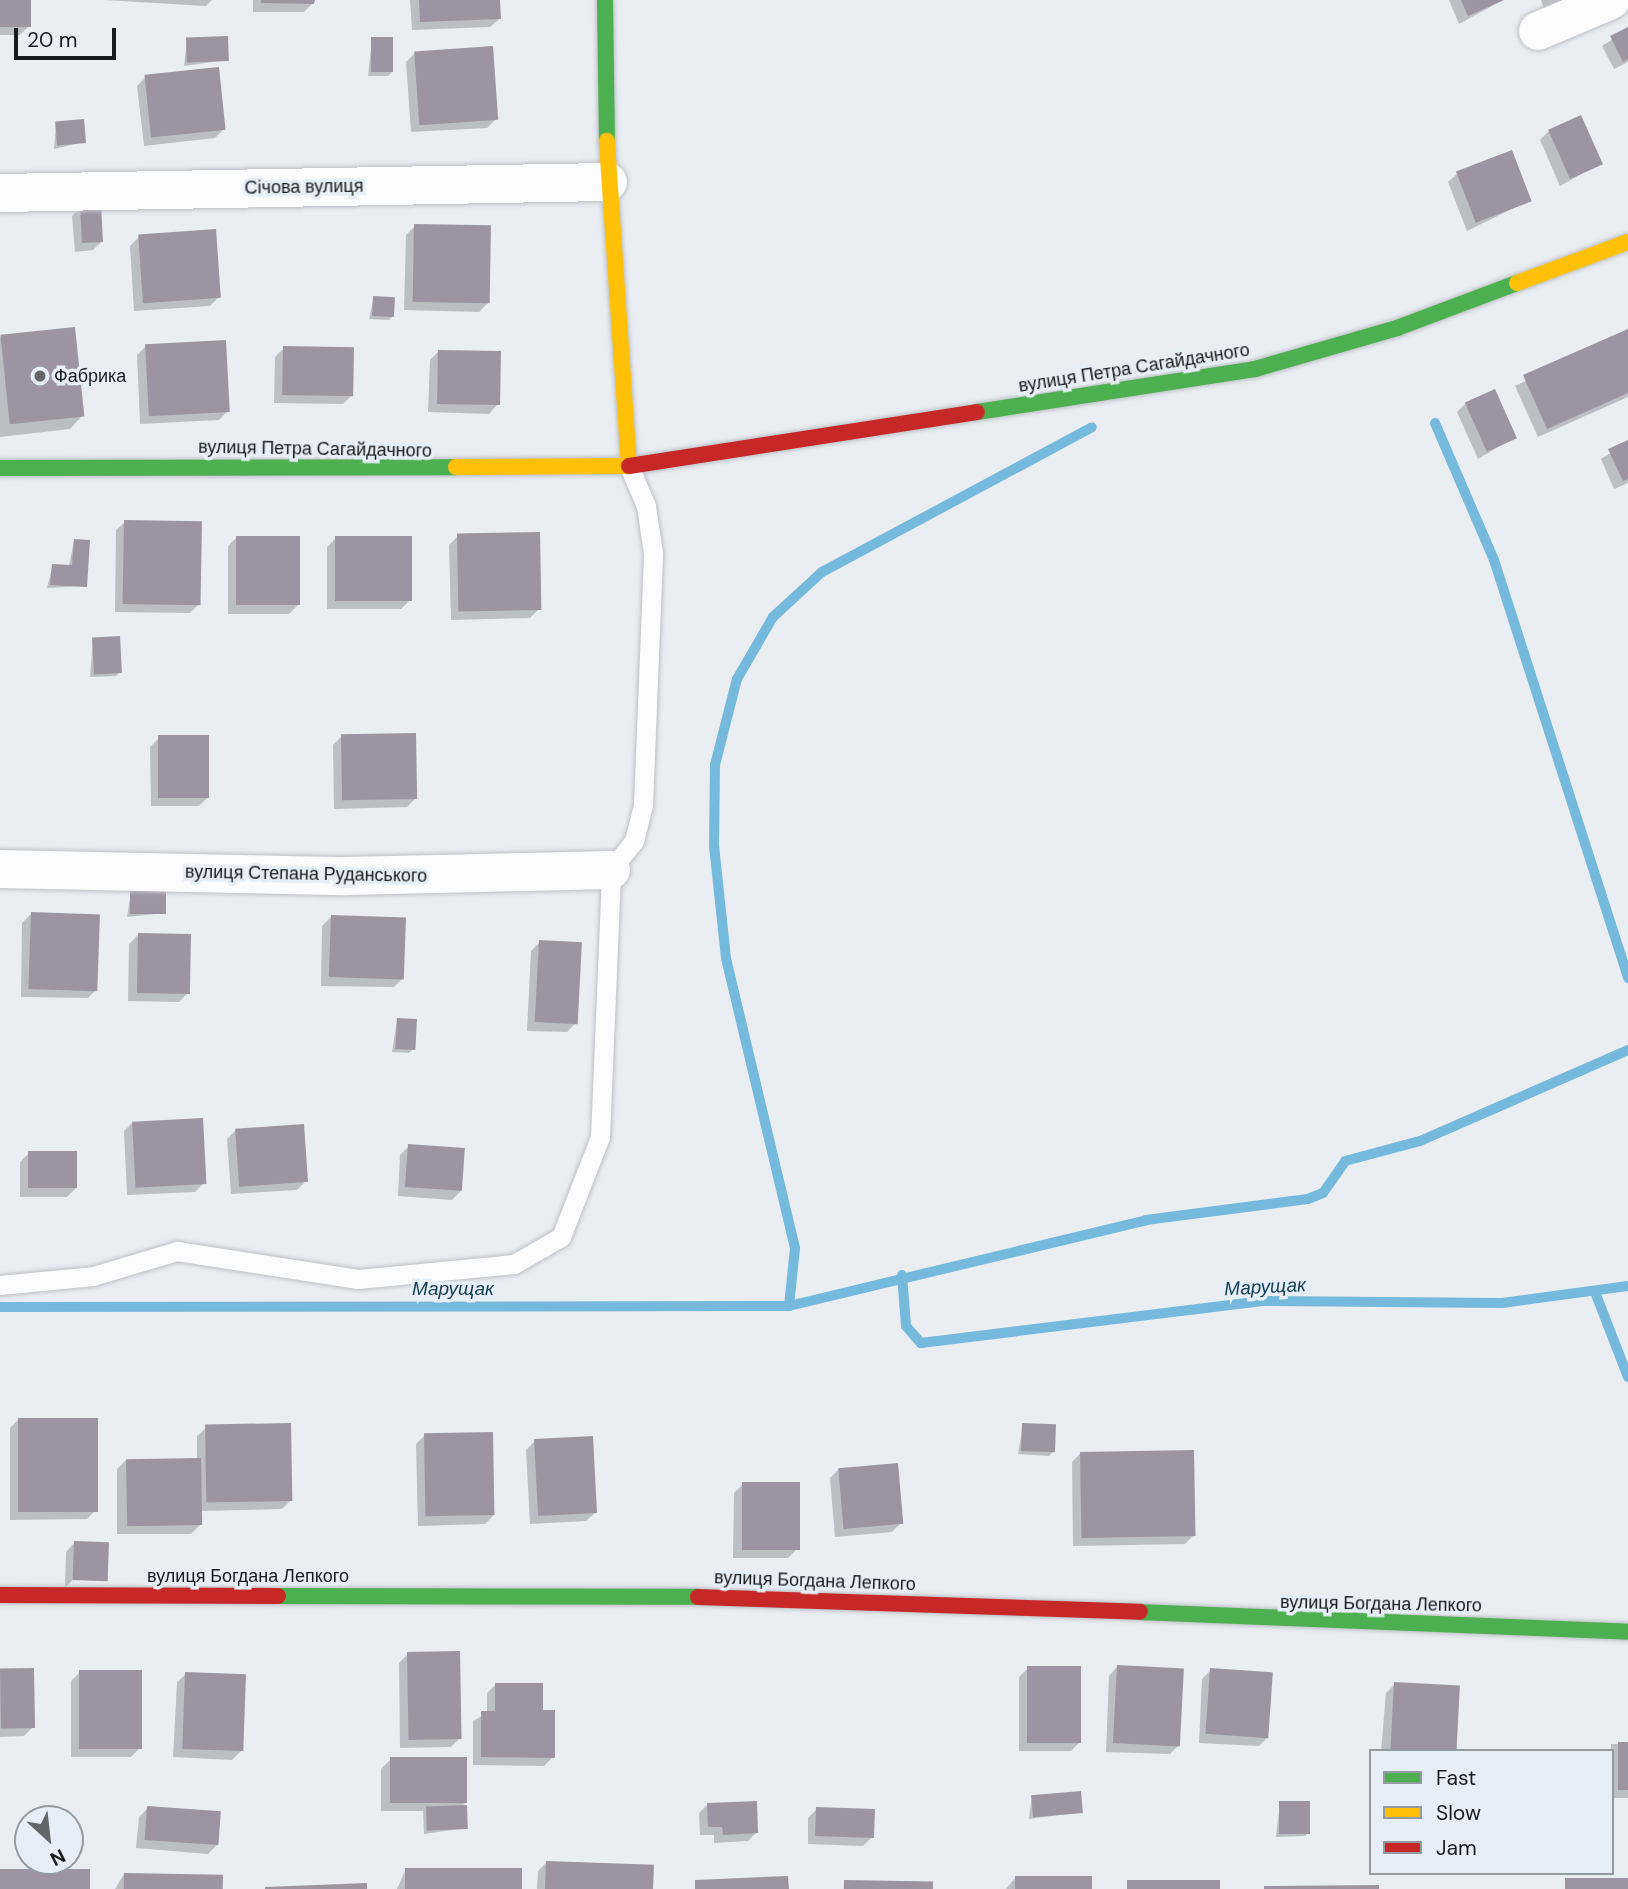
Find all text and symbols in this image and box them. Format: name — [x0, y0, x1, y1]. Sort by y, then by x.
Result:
scale bar — [18, 14, 119, 58]
text: 20 m — [27, 26, 78, 54]
street label: Січова вулиця — [244, 175, 364, 199]
street label: вулиця Петра Сагайдачного — [1017, 339, 1251, 397]
place label: Фабрика — [54, 365, 126, 387]
marker: Фабрика — [32, 368, 48, 384]
street label: вулиця Петра Сагайдачного — [198, 436, 432, 462]
street label: вулиця Степана Руданського — [185, 861, 427, 887]
water label: Марущак — [1223, 1273, 1307, 1301]
water label: Марущак — [412, 1278, 494, 1300]
street label: вулиця Богдана Лепкого — [147, 1565, 349, 1587]
street label: вулиця Богдана Лепкого — [714, 1567, 916, 1595]
street label: вулиця Богдана Лепкого — [1280, 1591, 1482, 1617]
legend — [1369, 1749, 1614, 1875]
text: Fast — [1436, 1764, 1476, 1792]
text: Slow — [1436, 1799, 1481, 1827]
north arrow — [14, 1805, 84, 1875]
text: Jam — [1436, 1834, 1477, 1862]
text: N — [46, 1843, 70, 1872]

